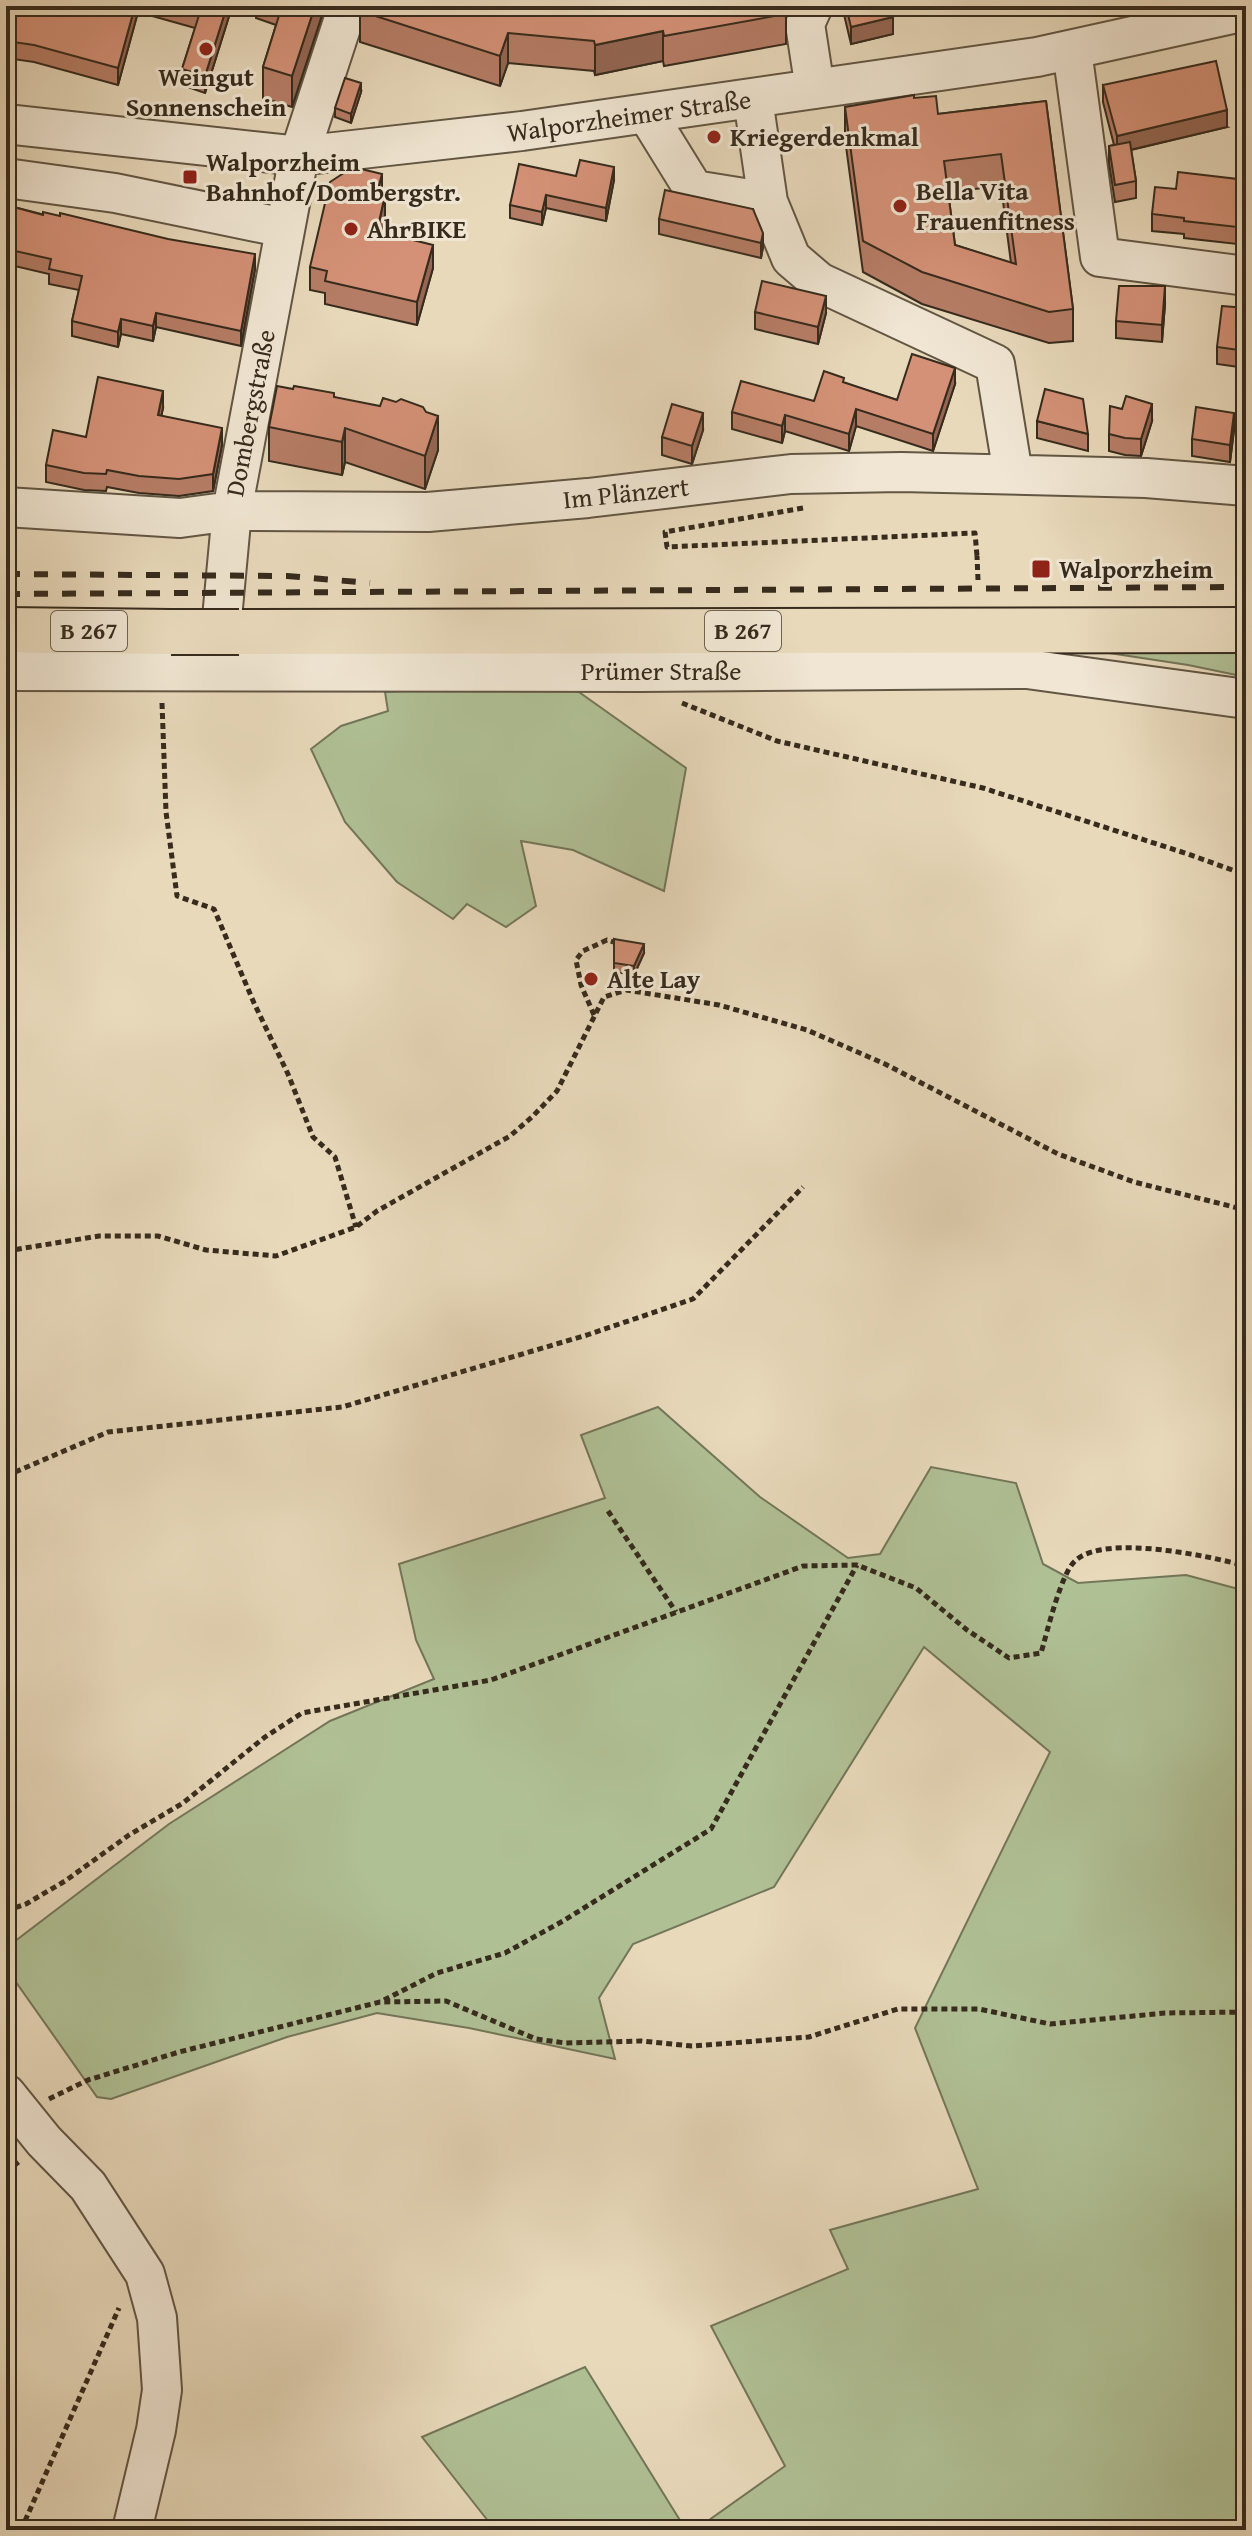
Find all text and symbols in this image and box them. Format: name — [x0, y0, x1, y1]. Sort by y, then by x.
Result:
marker: Weingut Sonnenschein — [197, 40, 215, 58]
place label: Weingut Sonnenschein — [126, 57, 287, 126]
street label: Walporzheimer Straße — [504, 79, 754, 152]
place label: Kriegerdenkmal — [730, 117, 919, 156]
marker: Kriegerdenkmal — [705, 128, 723, 146]
place label: Walporzheim Bahnhof/Dombergstr. — [206, 142, 461, 211]
marker: Walporzheim Bahnhof/Dombergstr. — [181, 168, 199, 186]
place label: Bella Vita Frauenfitness — [916, 171, 1075, 240]
marker: Bella Vita Frauenfitness — [891, 197, 909, 215]
place label: AhrBIKE — [367, 209, 466, 248]
marker: AhrBIKE — [342, 220, 360, 238]
street label: Dombergstraße — [214, 326, 285, 500]
street label: Im Plänzert — [561, 466, 691, 519]
place label: Walporzheim — [1059, 549, 1214, 588]
marker: Walporzheim — [1030, 558, 1052, 580]
road number: B 267 — [51, 611, 127, 651]
road number: B 267 — [705, 611, 781, 651]
street label: Prümer Straße — [581, 651, 741, 690]
place label: Alte Lay — [607, 959, 701, 998]
marker: Alte Lay — [582, 970, 600, 988]

